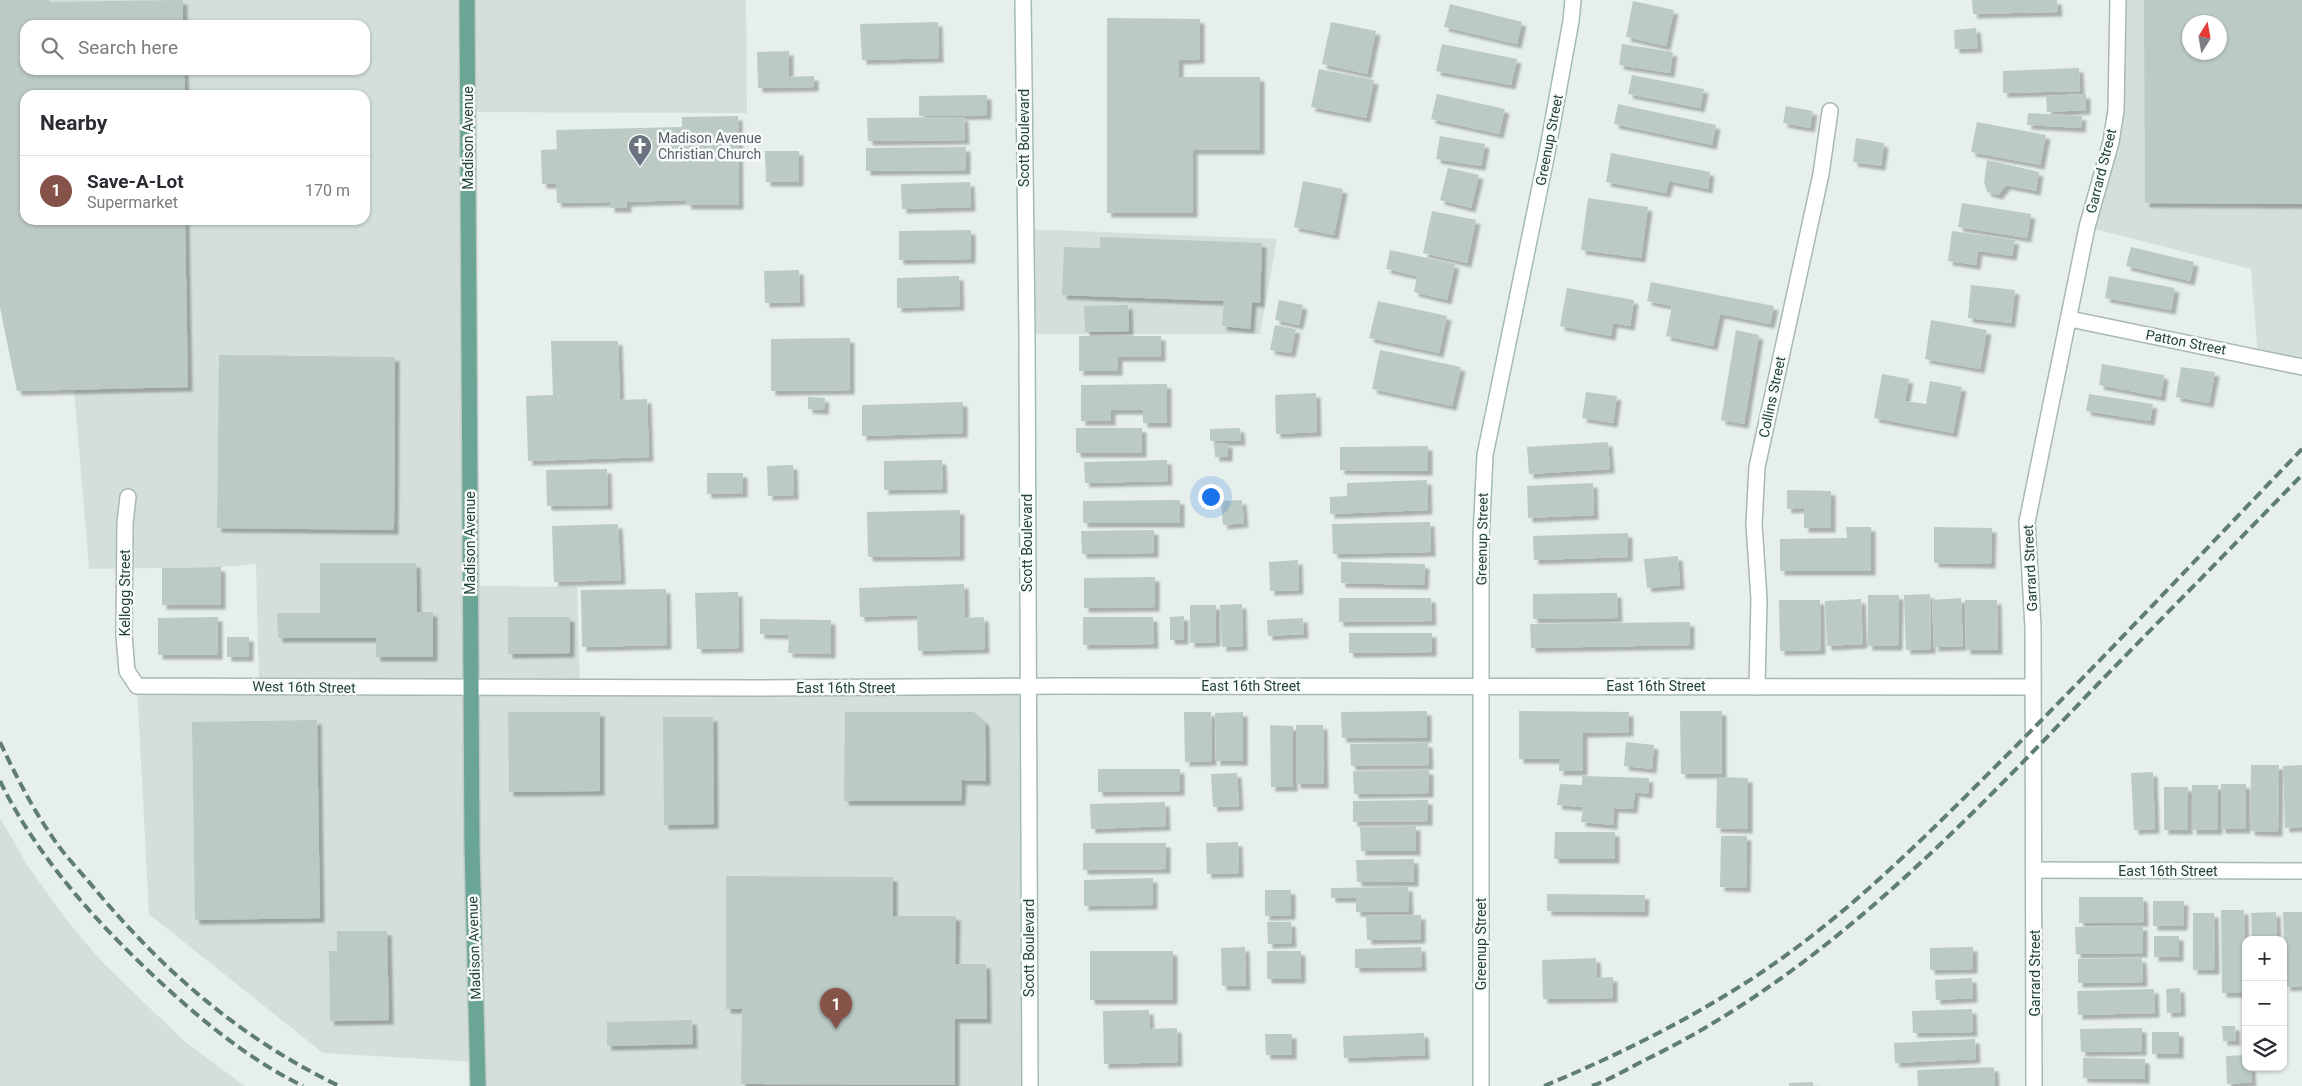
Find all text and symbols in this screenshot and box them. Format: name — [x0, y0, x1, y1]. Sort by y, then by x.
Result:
north arrow — [2182, 15, 2227, 60]
search box — [20, 20, 370, 75]
icon: search — [38, 34, 66, 62]
text: Search here — [78, 36, 178, 59]
street label: Madison Avenue — [460, 86, 476, 190]
street label: Scott Boulevard — [1016, 89, 1032, 187]
street label: Greenup Street — [1532, 93, 1566, 187]
text: Nearby — [40, 111, 107, 135]
street label: Garrard Street — [2083, 127, 2119, 215]
place label: Madison Avenue Christian Church — [658, 130, 761, 162]
church icon: Madison Avenue Christian Church — [627, 133, 653, 167]
text: Save-A-Lot — [87, 170, 184, 193]
text: 1 — [51, 181, 61, 200]
text: 170 m — [305, 181, 350, 200]
text: Supermarket — [87, 193, 178, 212]
street label: Patton Street — [2144, 326, 2228, 358]
street label: Collins Street — [1756, 354, 1789, 439]
your location — [1198, 484, 1224, 510]
street label: Madison Avenue — [462, 491, 478, 595]
street label: Greenup Street — [1473, 492, 1491, 585]
street label: Scott Boulevard — [1019, 494, 1035, 592]
street label: Garrard Street — [2020, 524, 2040, 612]
street label: Kellogg Street — [117, 549, 133, 636]
street label: West 16th Street — [252, 678, 356, 696]
street label: East 16th Street — [1201, 678, 1301, 694]
street label: East 16th Street — [1606, 678, 1706, 694]
street label: East 16th Street — [796, 680, 896, 696]
street label: East 16th Street — [2118, 863, 2218, 879]
street label: Madison Avenue — [464, 896, 484, 1000]
street label: Greenup Street — [1473, 897, 1489, 990]
street label: Scott Boulevard — [1021, 899, 1037, 997]
street label: Garrard Street — [2027, 929, 2043, 1016]
map controls — [2242, 936, 2287, 1071]
button: + — [2242, 936, 2287, 981]
button: − — [2242, 981, 2287, 1026]
pin: 1 — [820, 988, 852, 1029]
button: layers — [2242, 1026, 2287, 1071]

